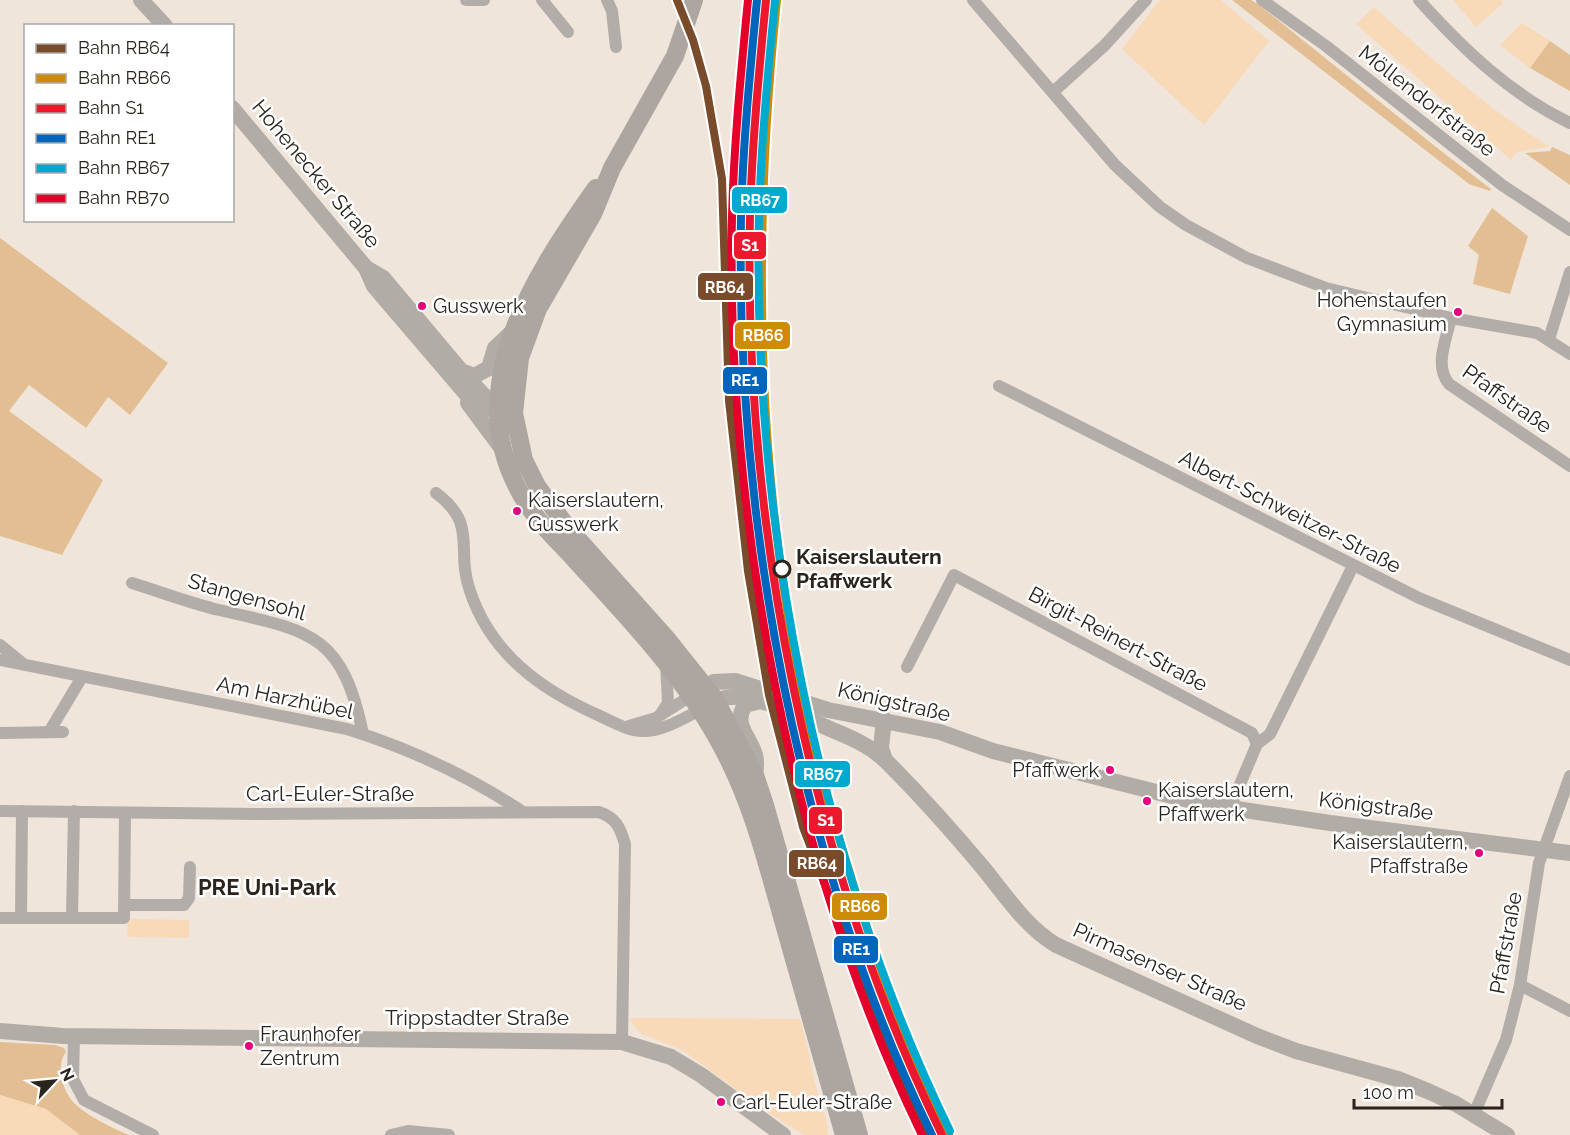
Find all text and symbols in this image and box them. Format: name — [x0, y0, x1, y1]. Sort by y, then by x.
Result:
legend — [24, 24, 234, 222]
text: Bahn RB64 — [78, 37, 170, 58]
street label: Möllendorfstraße — [1354, 40, 1501, 162]
text: Bahn RB66 — [78, 67, 171, 88]
street label: Hohenecker Straße — [247, 94, 386, 253]
text: Bahn S1 — [78, 97, 144, 118]
text: Bahn RE1 — [78, 127, 156, 148]
text: Bahn RB67 — [78, 157, 170, 178]
line badge: RB67 — [731, 186, 788, 214]
text: Bahn RB70 — [78, 187, 170, 208]
text: RB67 — [740, 191, 780, 210]
line badge: S1 — [733, 231, 767, 260]
text: S1 — [741, 236, 759, 255]
line badge: RB64 — [697, 272, 754, 301]
text: RB64 — [705, 278, 745, 297]
place label: Hohenstaufen Gymnasium — [1317, 288, 1447, 336]
place label: Gusswerk — [433, 294, 524, 318]
marker: Gusswerk — [416, 300, 428, 312]
marker: Hohenstaufen Gymnasium — [1452, 306, 1464, 318]
line badge: RB66 — [734, 321, 791, 350]
text: RB66 — [743, 326, 784, 345]
street label: Pfaffstraße — [1458, 359, 1557, 438]
line badge: RE1 — [722, 366, 768, 395]
text: RE1 — [731, 371, 759, 390]
street label: Albert-Schweitzer-Straße — [1175, 445, 1405, 578]
place label: Kaiserslautern, Gusswerk — [528, 488, 664, 536]
marker: Kaiserslautern, Gusswerk — [511, 505, 523, 517]
place label: Kaiserslautern Pfaffwerk — [796, 544, 942, 593]
marker: Kaiserslautern Pfaffwerk — [773, 560, 791, 578]
street label: Stangensohl — [185, 568, 309, 625]
street label: Birgit-Reinert-Straße — [1024, 581, 1212, 696]
street label: Am Harzhübel — [214, 671, 356, 724]
street label: Königstraße — [835, 676, 953, 727]
place label: Pfaffwerk — [1012, 758, 1099, 782]
line badge: RB67 — [794, 760, 851, 788]
marker: Pfaffwerk — [1104, 764, 1116, 776]
text: RB67 — [803, 765, 843, 784]
place label: Kaiserslautern, Pfaffwerk — [1158, 778, 1294, 826]
street label: Carl-Euler-Straße — [246, 781, 414, 806]
street label: Königstraße — [1317, 786, 1435, 825]
marker: Kaiserslautern, Pfaffwerk — [1141, 795, 1153, 807]
line badge: S1 — [808, 806, 843, 835]
text: S1 — [817, 811, 835, 830]
place label: Kaiserslautern, Pfaffstraße — [1332, 830, 1468, 878]
marker: Kaiserslautern, Pfaffstraße — [1473, 847, 1485, 859]
line badge: RB64 — [788, 849, 845, 878]
text: RB64 — [797, 854, 837, 873]
district label: PRE Uni-Park — [198, 874, 337, 900]
street label: Pfaffstraße — [1484, 890, 1527, 996]
line badge: RB66 — [831, 892, 888, 921]
text: RB66 — [840, 897, 881, 916]
street label: Pirmasenser Straße — [1069, 917, 1251, 1016]
line badge: RE1 — [833, 935, 879, 964]
text: RE1 — [842, 940, 870, 959]
street label: Trippstadter Straße — [385, 1005, 569, 1030]
place label: Fraunhofer Zentrum — [260, 1022, 361, 1070]
marker: Fraunhofer Zentrum — [243, 1040, 255, 1052]
north arrow — [24, 1051, 84, 1111]
text: N — [56, 1065, 78, 1084]
scale bar — [1354, 1072, 1502, 1110]
text: 100 m — [1363, 1082, 1414, 1103]
place label: Carl-Euler-Straße — [732, 1090, 892, 1114]
marker: Carl-Euler-Straße — [715, 1096, 727, 1108]

